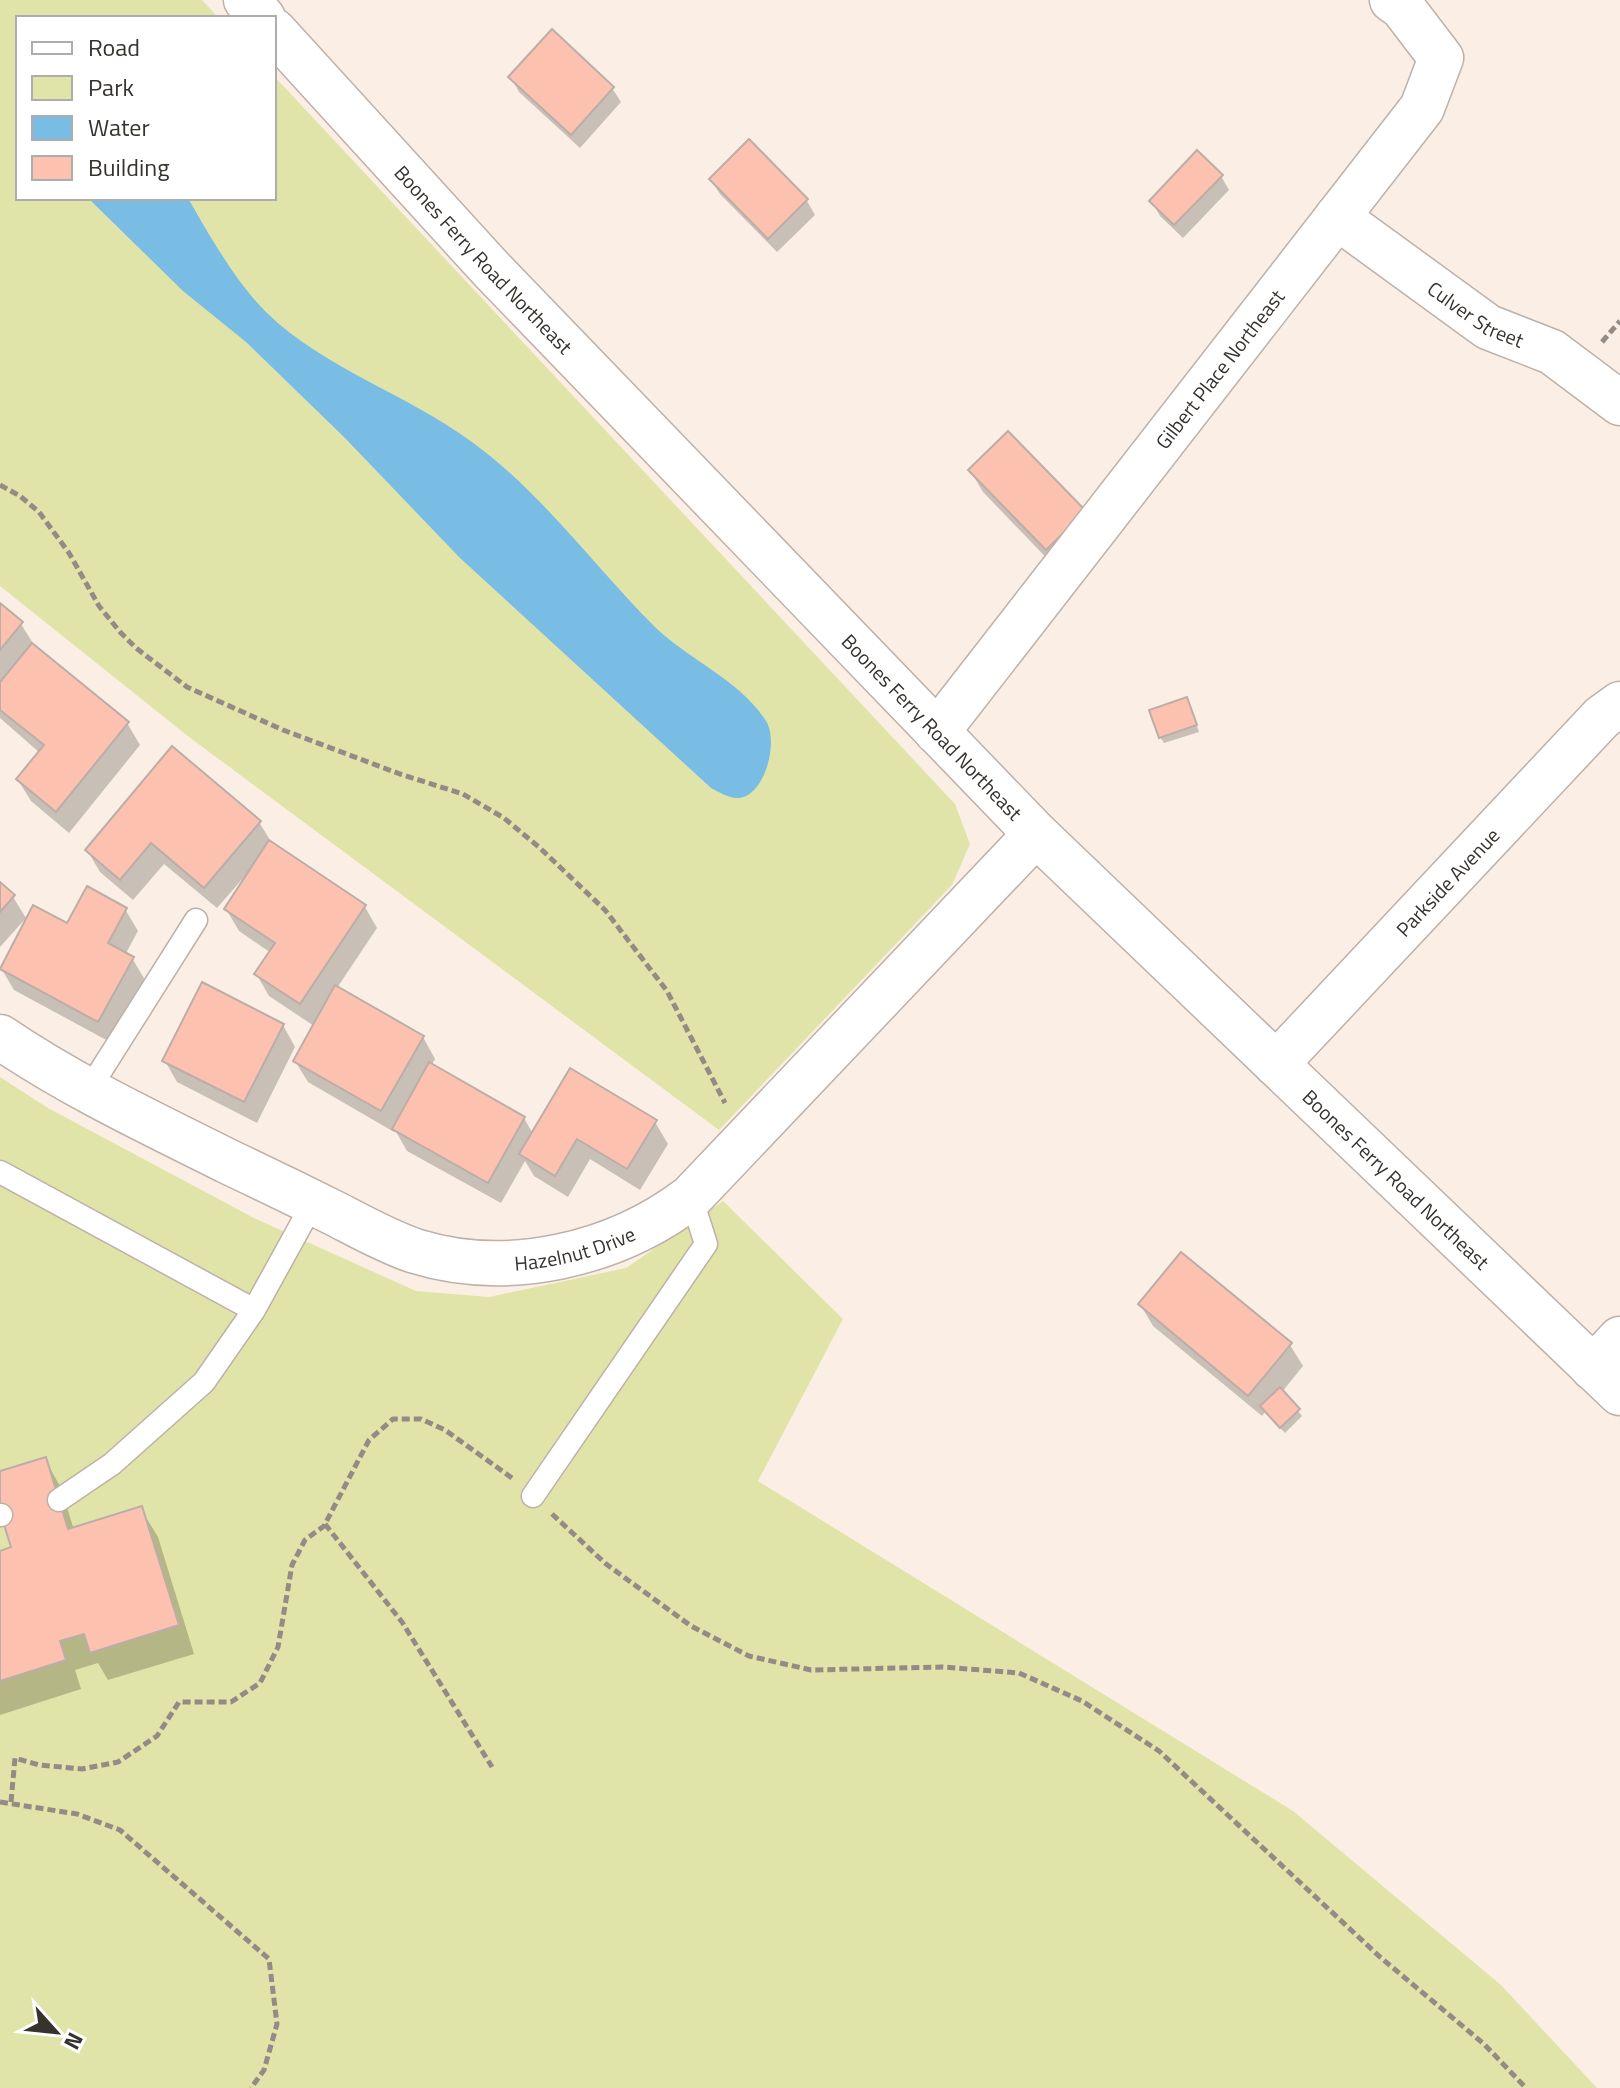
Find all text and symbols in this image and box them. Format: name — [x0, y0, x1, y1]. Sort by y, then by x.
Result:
legend — [16, 16, 276, 200]
text: Road — [88, 29, 140, 65]
text: Park — [88, 69, 134, 105]
text: Water — [88, 109, 150, 145]
text: Building — [88, 149, 170, 185]
street label: Boones Ferry Road Northeast — [387, 158, 580, 361]
street label: Culver Street — [1421, 273, 1528, 355]
street label: Gilbert Place Northeast — [1147, 282, 1291, 455]
street label: Boones Ferry Road Northeast — [835, 626, 1030, 827]
street label: Parkside Avenue — [1388, 820, 1506, 943]
street label: Boones Ferry Road Northeast — [1296, 1082, 1497, 1276]
street label: Hazelnut Drive — [513, 1218, 640, 1278]
north arrow — [16, 1992, 96, 2072]
text: N — [55, 2027, 92, 2056]

